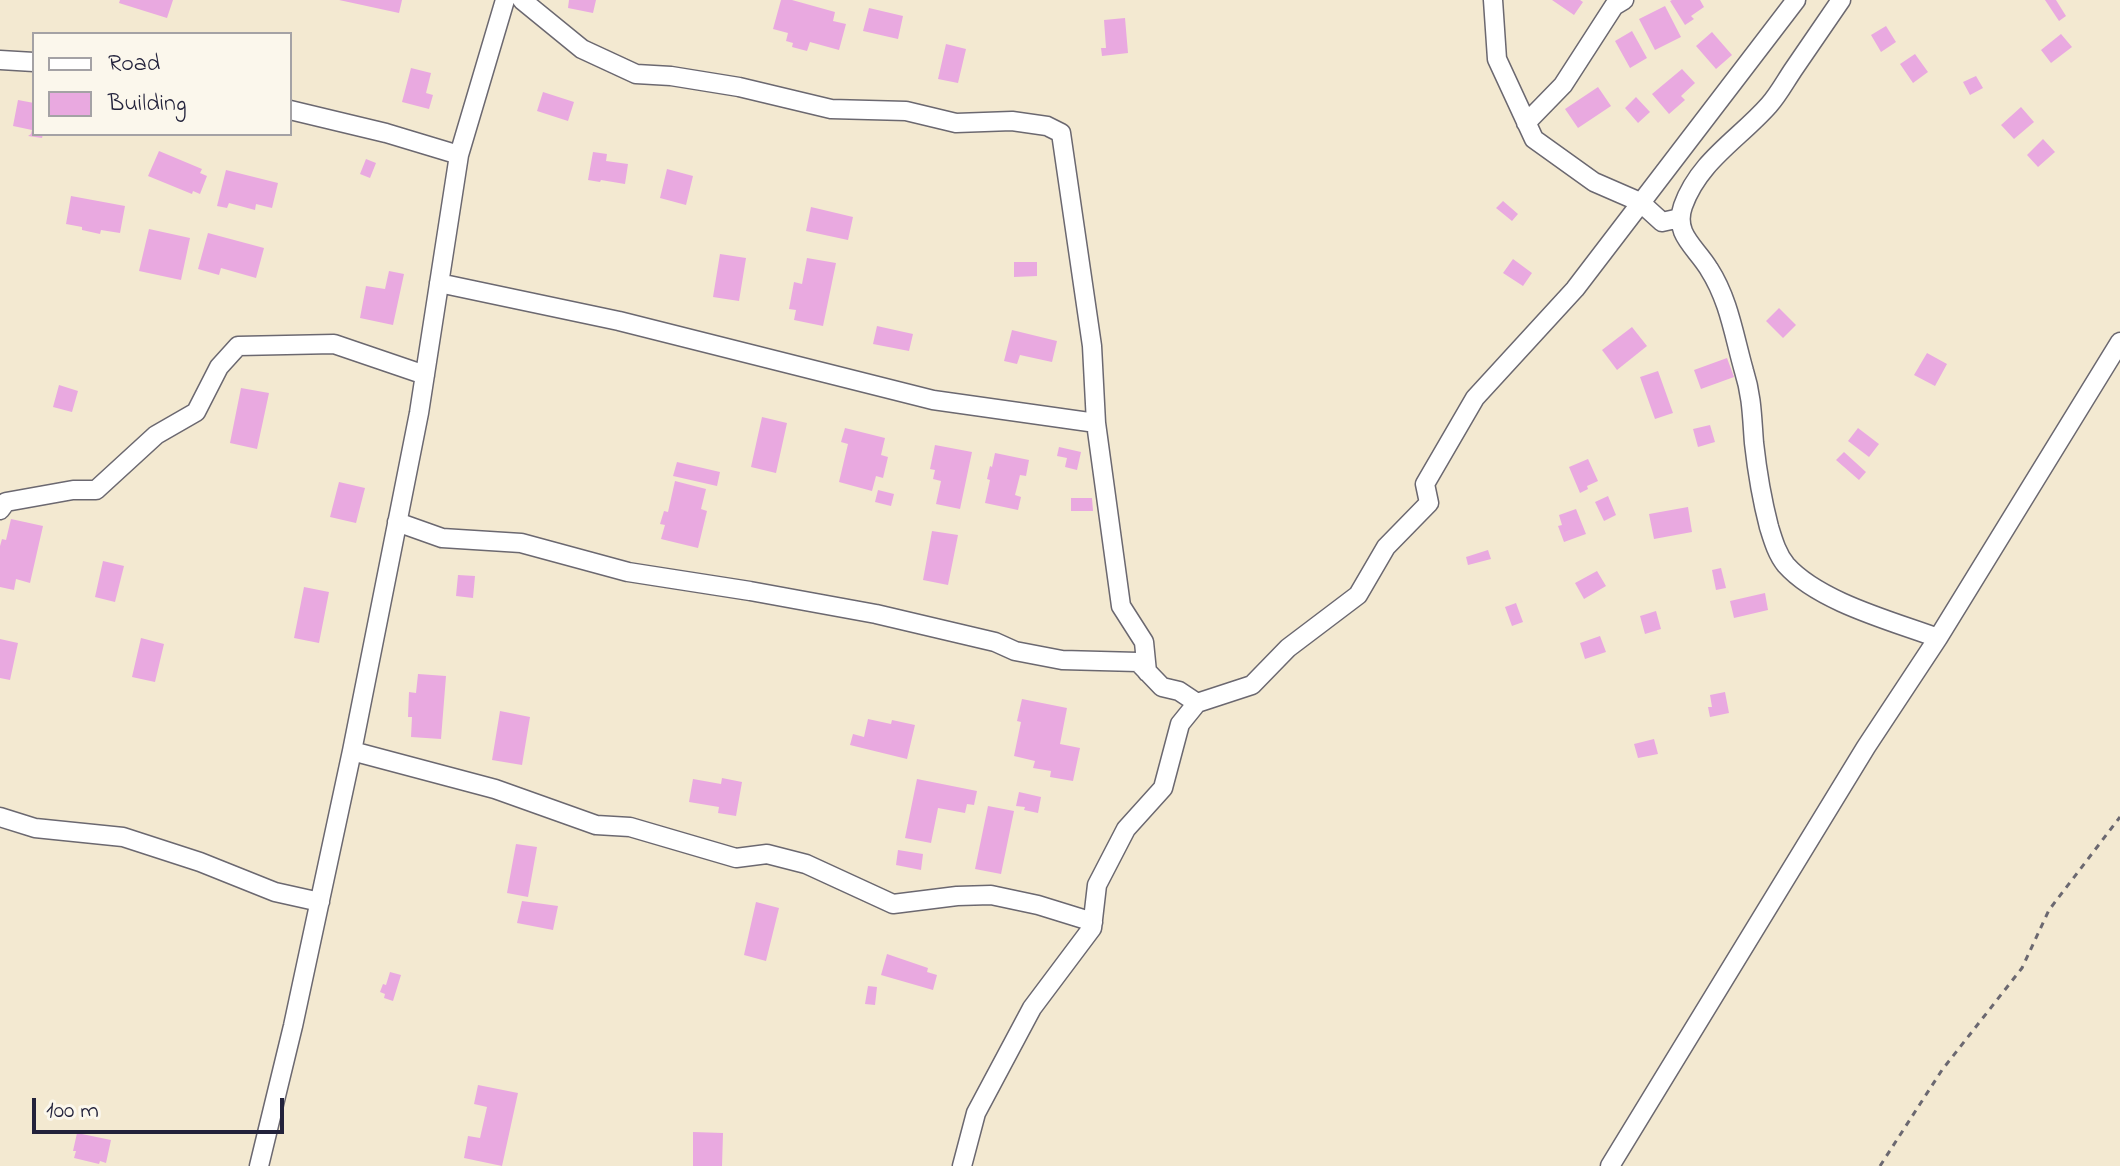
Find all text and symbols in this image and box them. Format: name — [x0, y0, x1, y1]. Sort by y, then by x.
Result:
legend — [32, 32, 292, 136]
text: Road — [108, 47, 160, 82]
text: Building — [108, 87, 187, 122]
scale bar — [36, 1082, 288, 1132]
text: 100 m — [46, 1094, 99, 1129]

